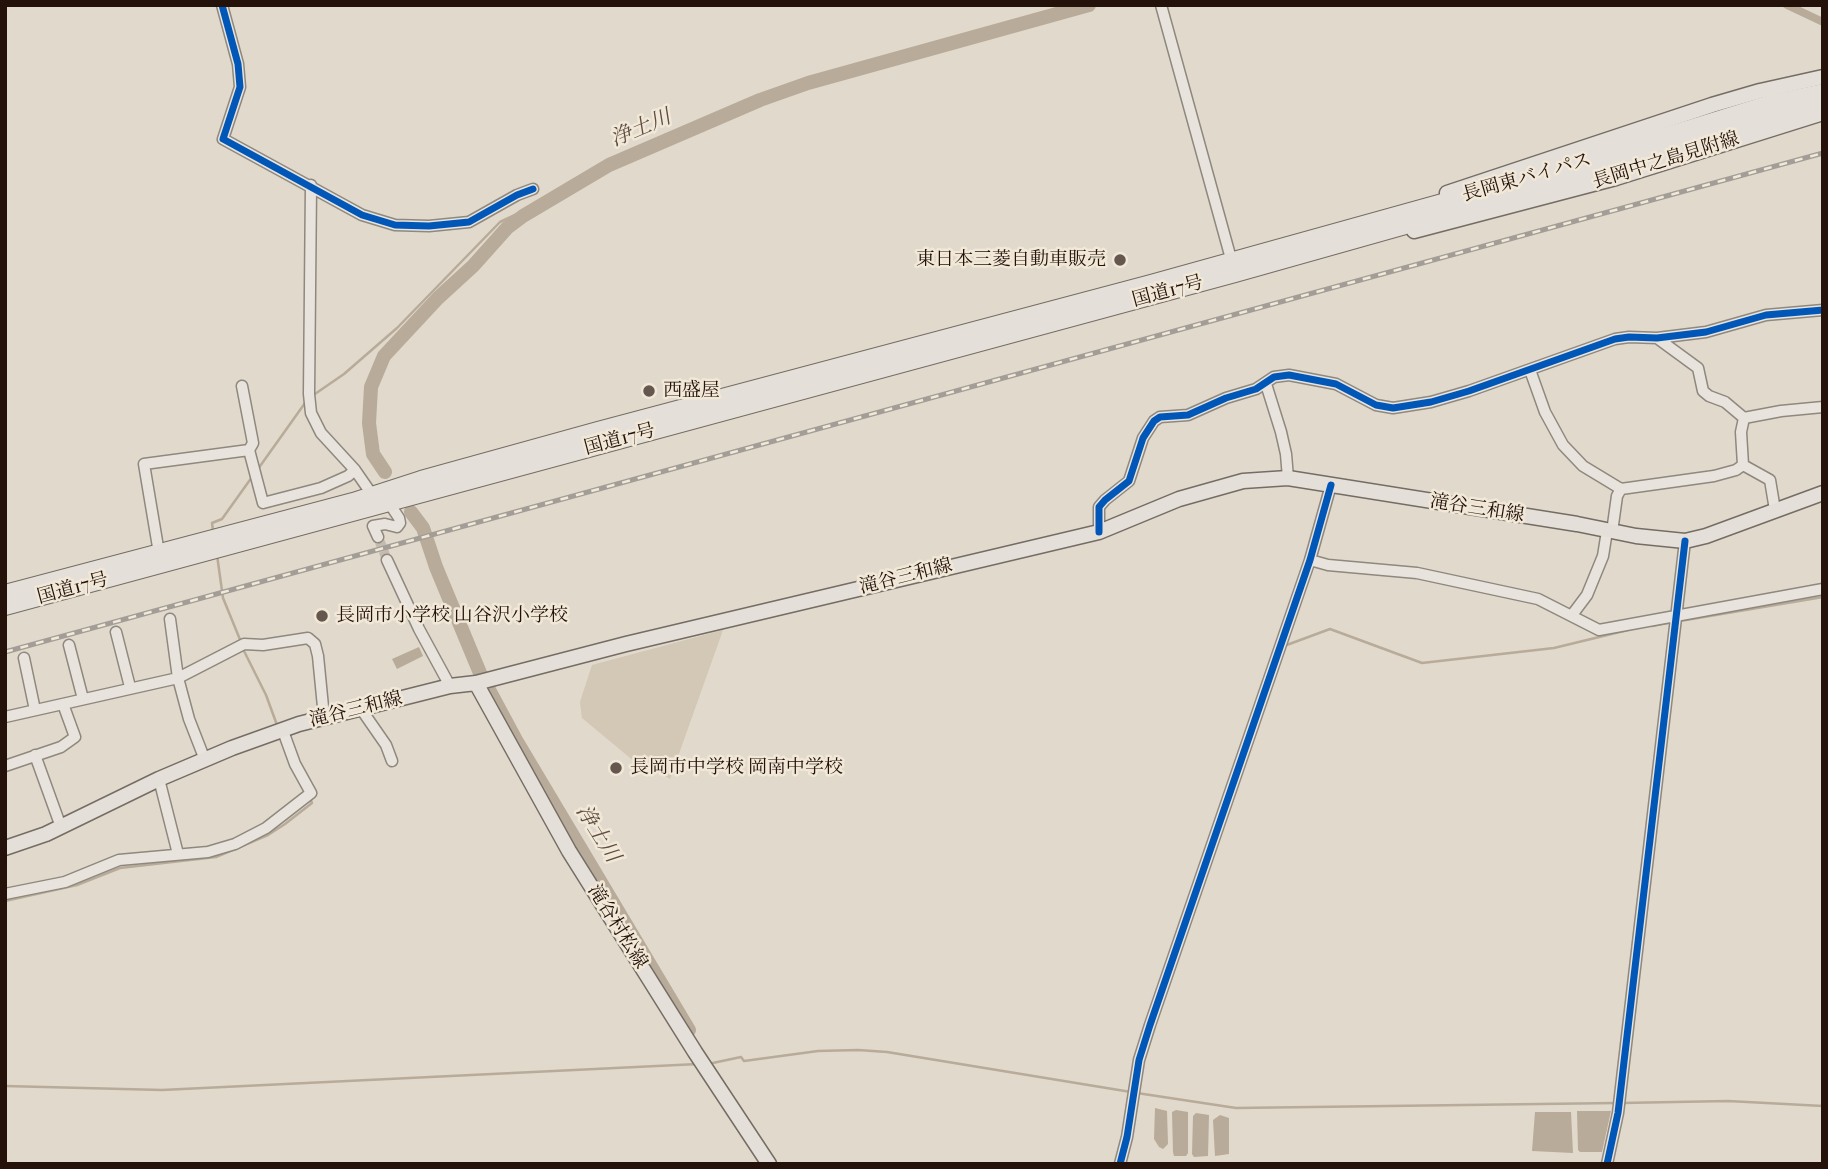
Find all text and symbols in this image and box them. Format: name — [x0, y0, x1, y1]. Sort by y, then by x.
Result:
water label: 浄土川 — [607, 105, 675, 153]
street label: 長岡中之島見附線 — [1590, 128, 1742, 194]
street label: 長岡東バイパス — [1460, 149, 1594, 207]
place label: 東日本三菱自動車販売 — [916, 249, 1106, 271]
marker: 東日本三菱自動車販売 — [1112, 252, 1128, 268]
street label: 国道17号 — [1130, 272, 1206, 312]
place label: 西盛屋 — [663, 380, 720, 402]
marker: 西盛屋 — [641, 383, 657, 399]
street label: 国道17号 — [582, 420, 658, 460]
street label: 滝谷三和線 — [1428, 490, 1526, 528]
street label: 滝谷三和線 — [857, 554, 955, 600]
street label: 国道17号 — [35, 569, 111, 609]
place label: 長岡市小学校 山谷沢小学校 — [336, 605, 568, 627]
marker: 長岡市小学校 山谷沢小学校 — [314, 608, 330, 624]
street label: 滝谷三和線 — [307, 687, 405, 733]
place label: 長岡市中学校 岡南中学校 — [630, 757, 843, 779]
marker: 長岡市中学校 岡南中学校 — [608, 760, 624, 776]
water label: 浄土川 — [570, 801, 624, 867]
street label: 滝谷村松線 — [582, 881, 652, 973]

